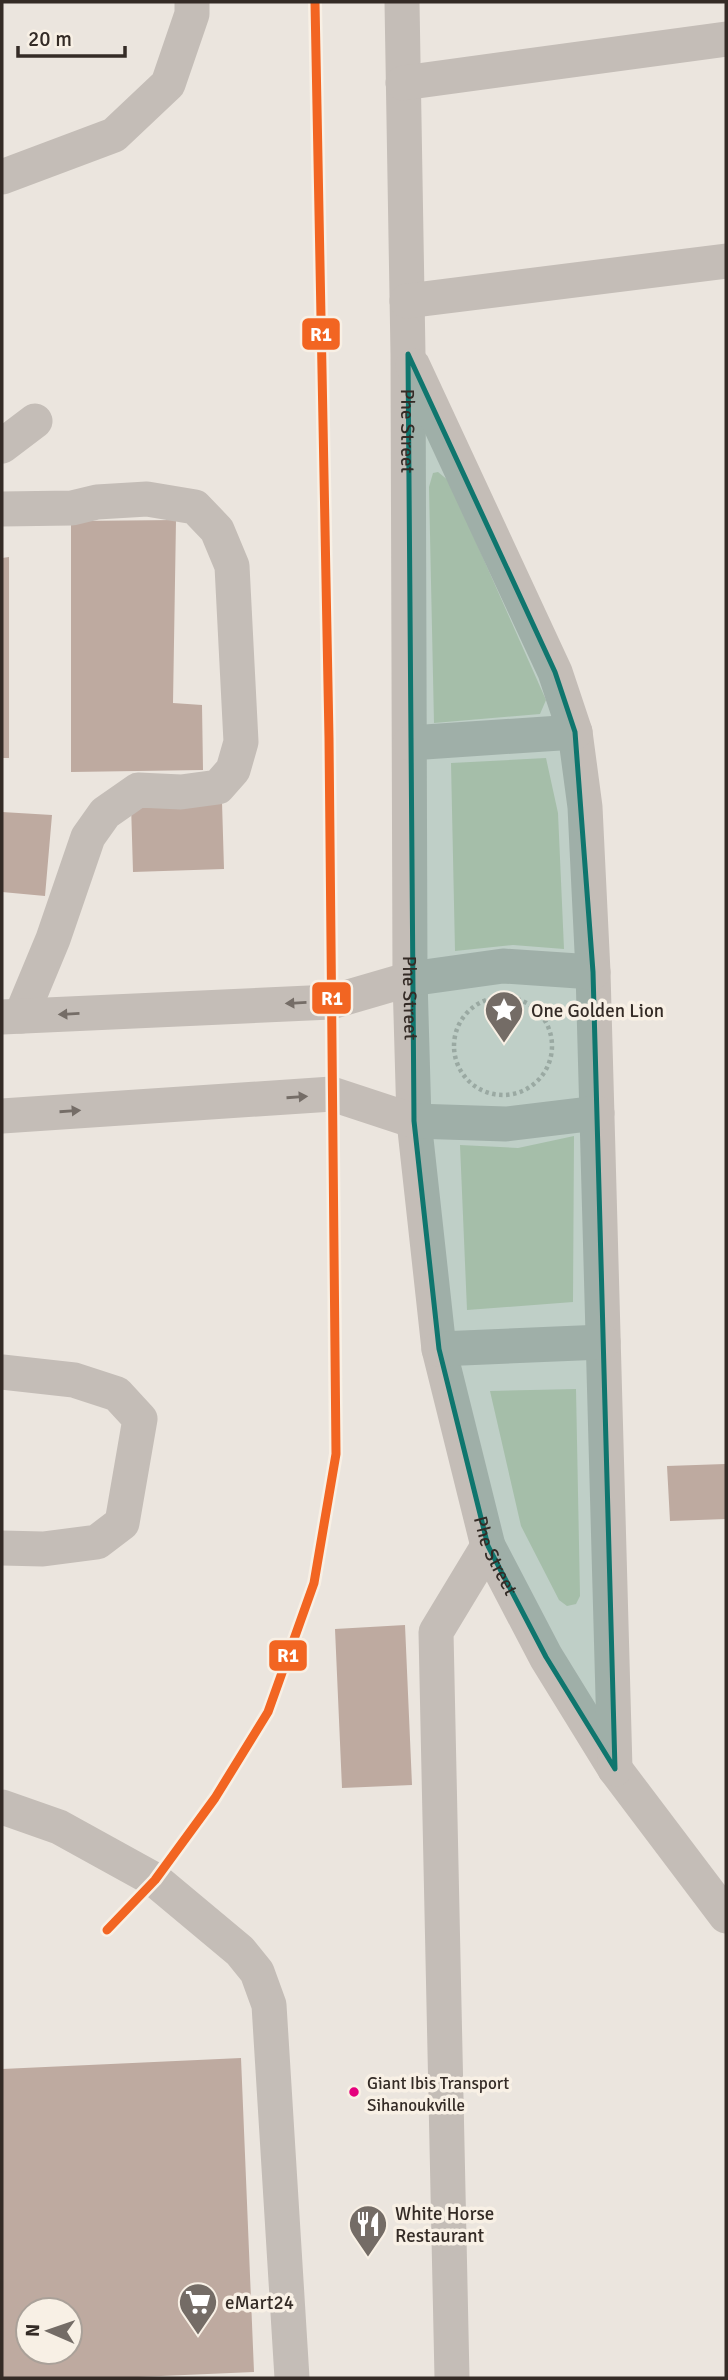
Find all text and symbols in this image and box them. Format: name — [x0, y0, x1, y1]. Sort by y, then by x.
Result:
scale bar — [18, 14, 124, 58]
text: 20 m — [28, 26, 72, 52]
line badge: R1 — [301, 317, 341, 351]
text: R1 — [310, 323, 332, 347]
street label: Phe Street — [395, 389, 419, 474]
street label: Phe Street — [397, 956, 423, 1041]
line badge: R1 — [311, 981, 352, 1015]
text: R1 — [321, 987, 343, 1011]
place icon: One Golden Lion — [483, 989, 525, 1044]
one-way arrow — [285, 998, 307, 1009]
place label: One Golden Lion — [531, 999, 664, 1023]
one-way arrow — [57, 1008, 79, 1019]
one-way arrow — [286, 1091, 308, 1102]
one-way arrow — [59, 1106, 81, 1117]
street label: Phe Street — [468, 1514, 523, 1600]
line badge: R1 — [268, 1639, 308, 1672]
text: R1 — [277, 1644, 299, 1668]
place label: Giant Ibis Transport Sihanoukville — [367, 2073, 509, 2116]
marker: Giant Ibis Transport Sihanoukville — [347, 2085, 361, 2099]
place label: White Horse Restaurant — [395, 2202, 494, 2248]
restaurant icon: White Horse Restaurant — [347, 2203, 389, 2258]
supermarket icon: eMart24 — [177, 2281, 219, 2336]
place label: eMart24 — [225, 2291, 294, 2315]
north arrow — [14, 2296, 84, 2366]
text: N — [21, 2323, 45, 2337]

